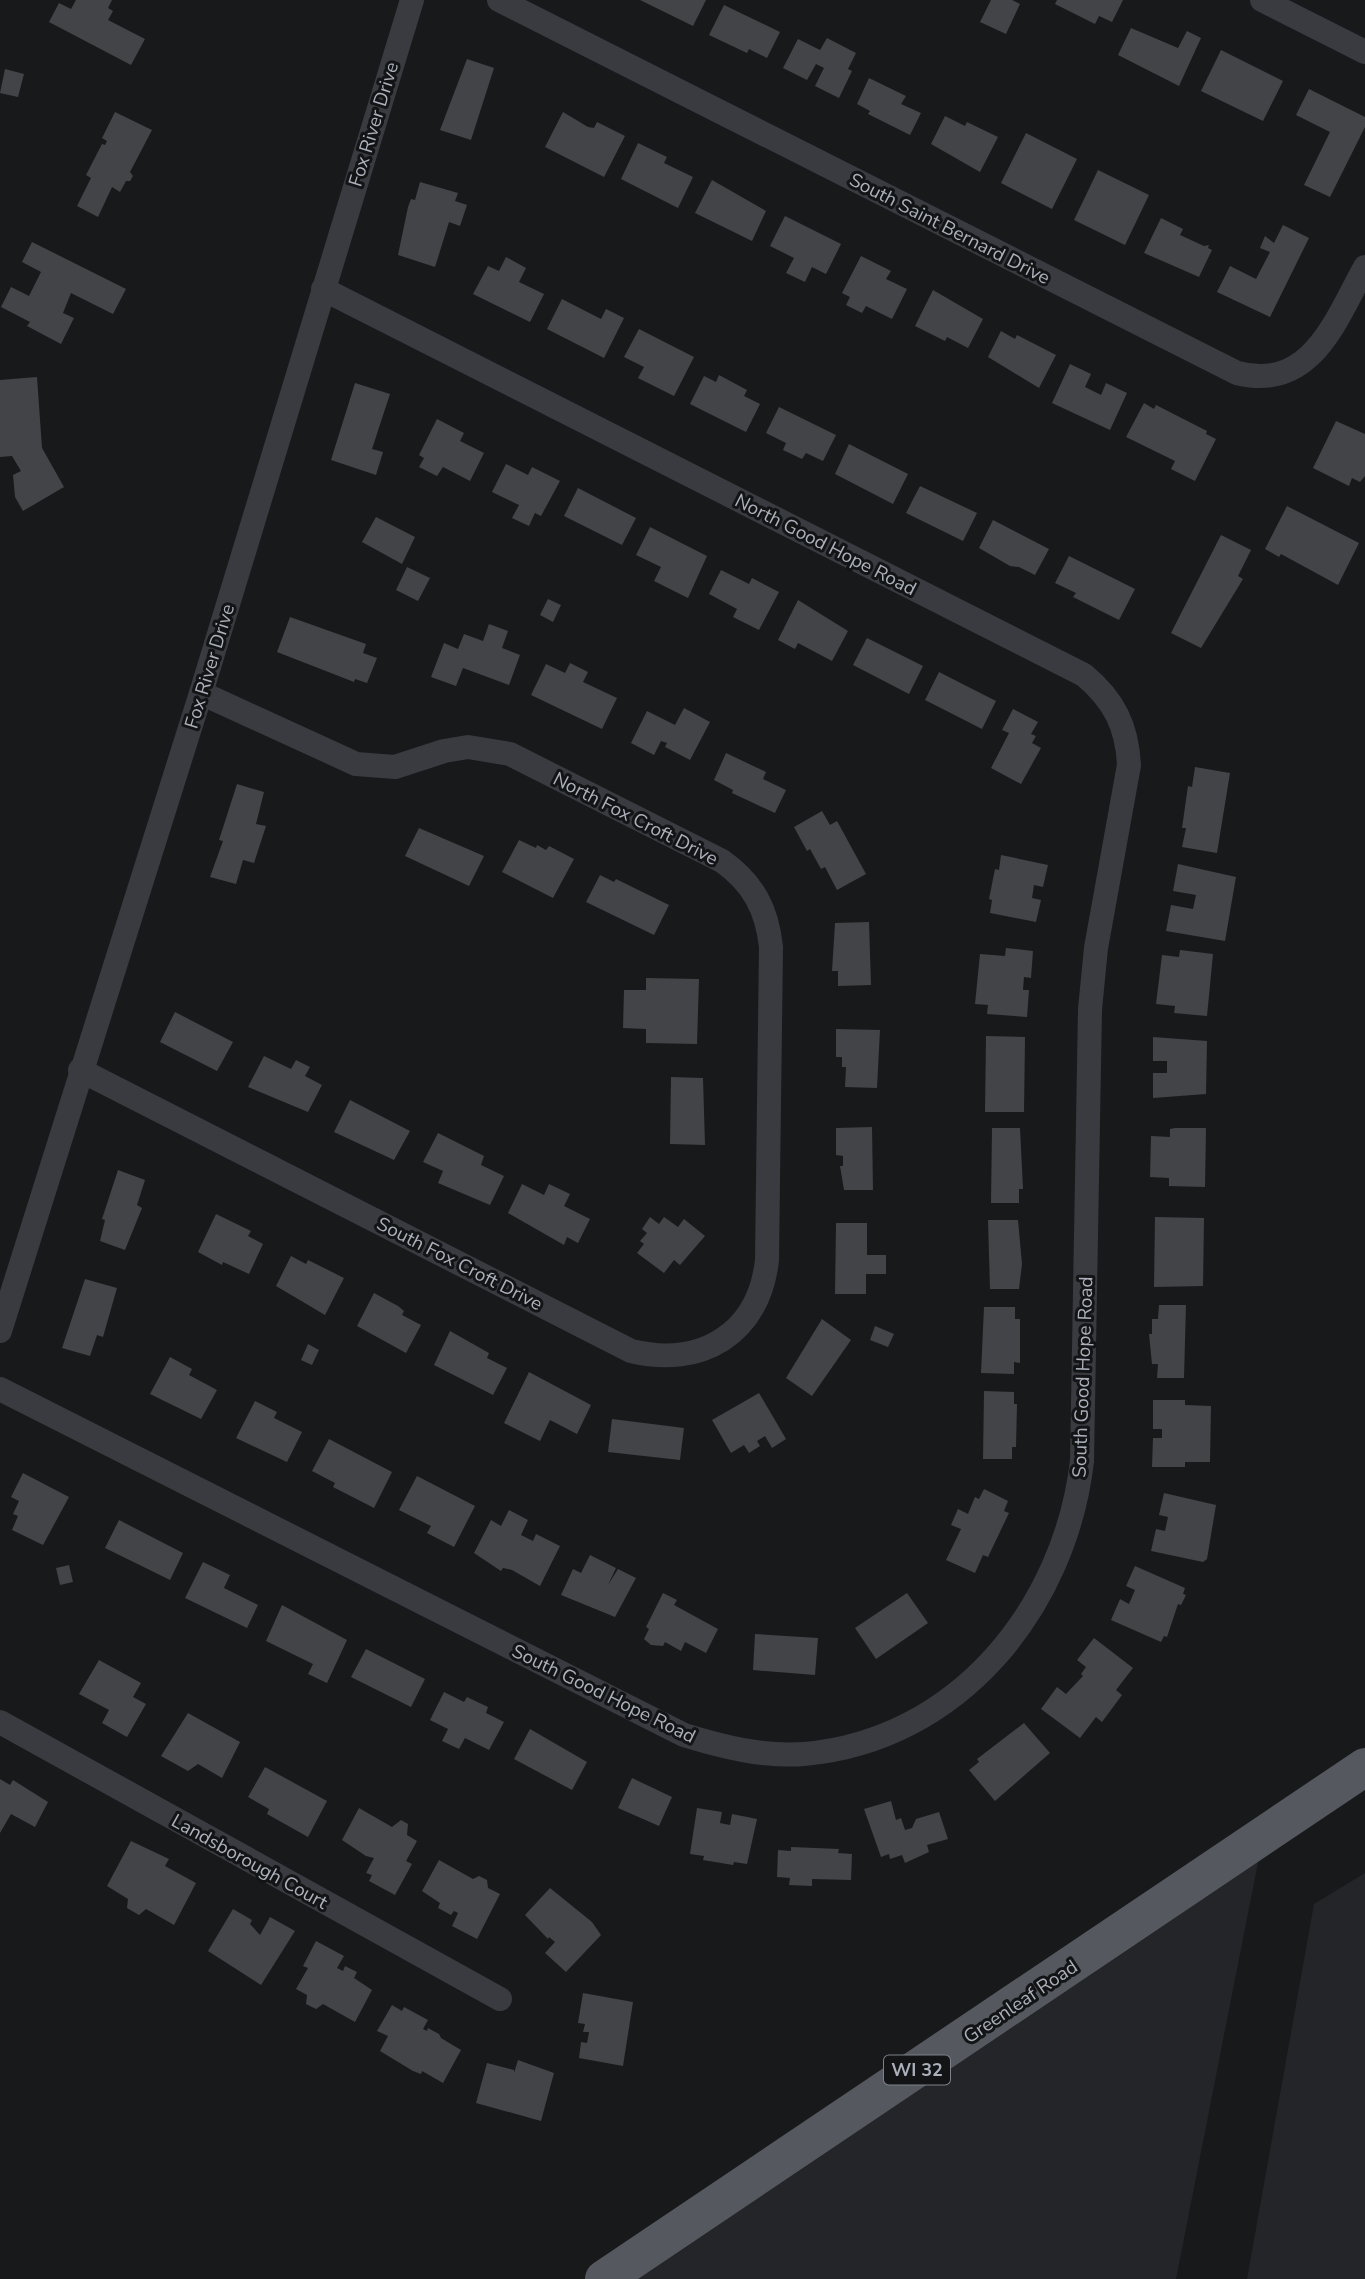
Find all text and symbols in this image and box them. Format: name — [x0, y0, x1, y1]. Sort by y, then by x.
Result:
street label: Fox River Drive — [343, 59, 405, 190]
street label: South Saint Bernard Drive — [845, 167, 1054, 291]
street label: North Good Hope Road — [730, 488, 921, 602]
street label: Fox River Drive — [179, 601, 241, 732]
street label: North Fox Croft Drive — [549, 766, 722, 872]
street label: South Fox Croft Drive — [372, 1211, 547, 1317]
street label: South Good Hope Road — [1066, 1276, 1100, 1478]
street label: South Good Hope Road — [507, 1638, 700, 1750]
street label: Landsborough Court — [167, 1808, 333, 1916]
street label: Greenleaf Road — [958, 1954, 1083, 2050]
road number: WI 32 — [884, 2056, 950, 2084]

